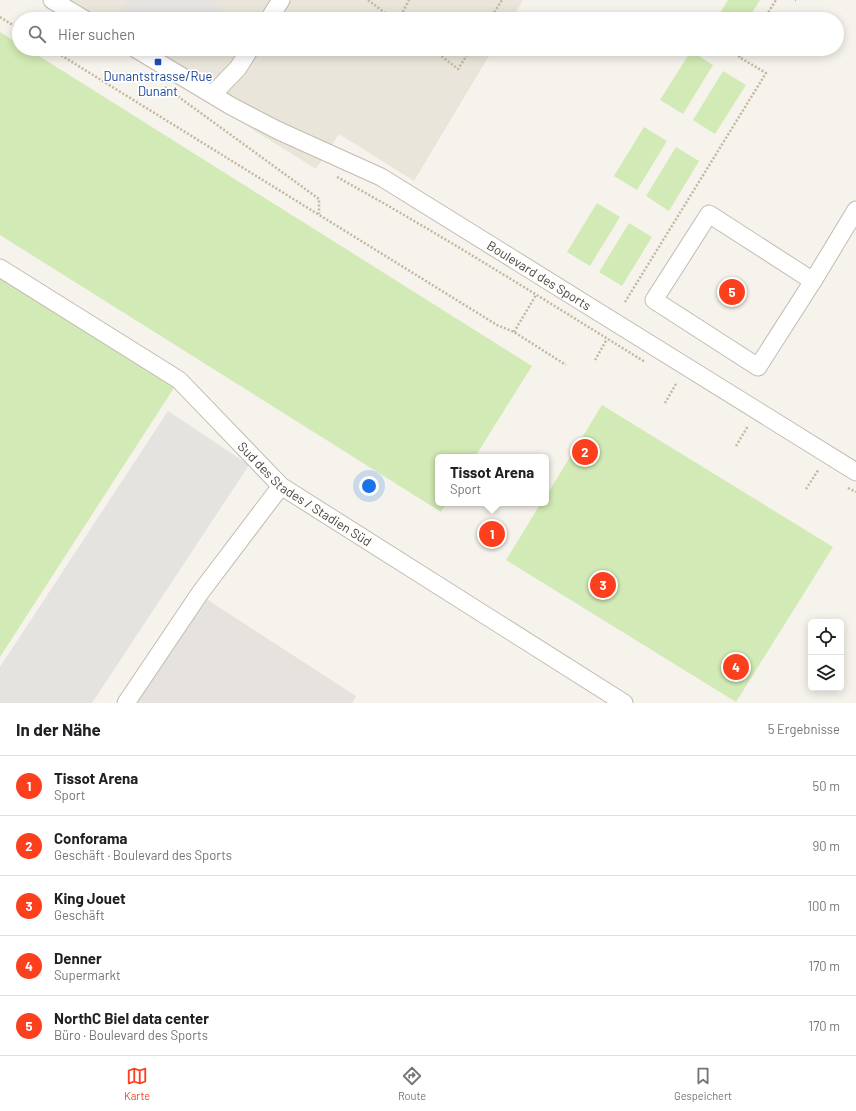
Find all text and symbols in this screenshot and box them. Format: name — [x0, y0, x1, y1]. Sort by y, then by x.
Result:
search box — [12, 12, 844, 56]
icon: search — [26, 23, 48, 45]
text: Hier suchen — [58, 25, 135, 43]
marker: Dunantstrasse/Rue Dunant — [153, 57, 163, 67]
place label: Dunantstrasse/Rue Dunant — [104, 68, 212, 99]
street label: Boulevard des Sports — [484, 237, 594, 314]
pin: 5 — [719, 277, 745, 307]
pin: 2 — [572, 437, 598, 467]
street label: Sud des Stades / Stadien Süd — [235, 438, 375, 549]
popup — [435, 454, 549, 506]
text: Tissot Arena — [450, 463, 534, 481]
your location — [359, 476, 379, 496]
text: Sport — [450, 481, 481, 497]
pin: 1 — [479, 519, 505, 549]
pin: 3 — [590, 570, 616, 600]
map controls — [808, 619, 844, 691]
button: locate — [808, 619, 844, 655]
pin: 4 — [723, 652, 749, 682]
button: layers — [808, 655, 844, 691]
text: In der Nähe — [16, 719, 101, 739]
text: 5 Ergebnisse — [768, 721, 840, 737]
text: Tissot Arena — [54, 769, 138, 787]
text: 1 — [27, 778, 31, 794]
text: 50 m — [813, 778, 840, 794]
text: Sport — [54, 787, 85, 803]
text: Conforama — [54, 829, 127, 847]
text: 2 — [25, 838, 33, 854]
text: 90 m — [813, 838, 840, 854]
text: Geschäft · Boulevard des Sports — [54, 847, 232, 863]
text: King Jouet — [54, 889, 126, 907]
text: 3 — [25, 898, 33, 914]
text: 100 m — [807, 898, 840, 914]
text: Geschäft — [54, 907, 105, 923]
text: Denner — [54, 949, 102, 967]
text: 4 — [25, 958, 33, 974]
text: 170 m — [809, 958, 840, 974]
text: Supermarkt — [54, 967, 121, 983]
text: NorthC Biel data center — [54, 1009, 209, 1027]
text: 5 — [25, 1018, 33, 1034]
text: 170 m — [809, 1018, 840, 1034]
text: Büro · Boulevard des Sports — [54, 1027, 208, 1043]
tab: Karte — [124, 1065, 150, 1102]
tab: Route — [398, 1065, 426, 1102]
tab: Gespeichert — [674, 1065, 732, 1102]

